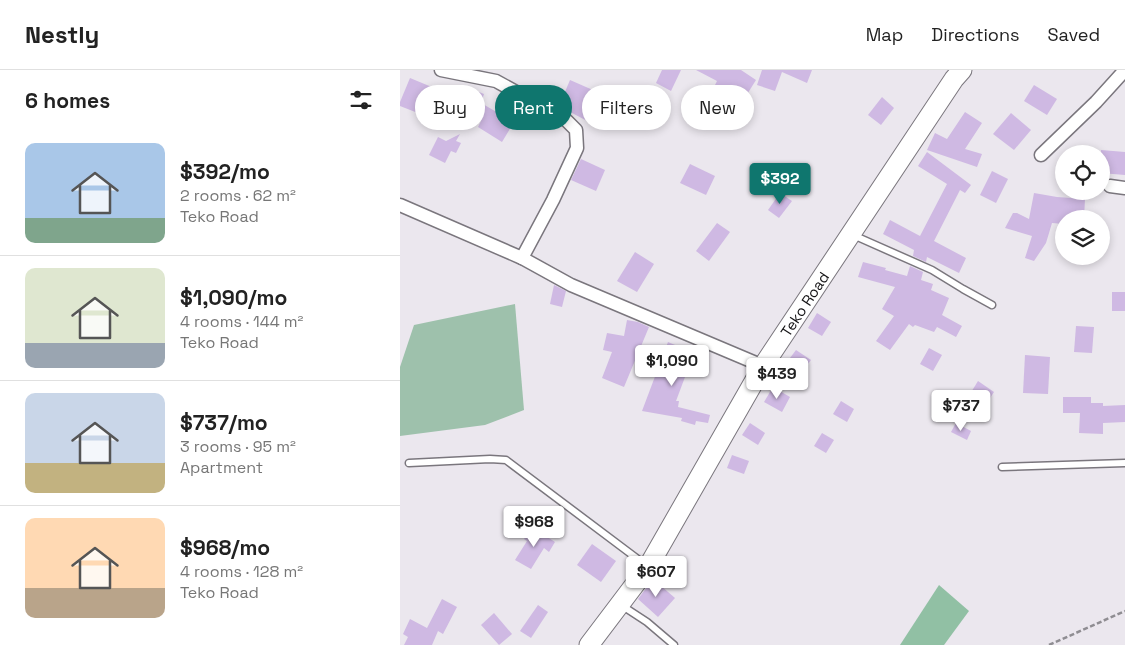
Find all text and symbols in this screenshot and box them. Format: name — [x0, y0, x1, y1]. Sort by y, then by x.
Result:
text: Nestly — [25, 19, 99, 50]
text: Map — [866, 23, 903, 46]
text: Directions — [931, 23, 1020, 46]
text: Saved — [1048, 23, 1100, 46]
chip: Buy — [415, 85, 485, 130]
chip: Rent — [495, 85, 572, 130]
chip: Filters — [582, 85, 671, 130]
chip: New — [681, 85, 754, 130]
icon: filters — [347, 86, 375, 114]
text: 6 homes — [25, 87, 110, 114]
map controls — [1055, 145, 1110, 265]
button: locate — [1055, 145, 1110, 200]
text: $392/mo — [180, 158, 270, 185]
pin: $392 — [750, 162, 810, 205]
icon: home — [65, 163, 125, 223]
text: $392 — [761, 168, 799, 189]
text: 2 rooms · 62 m² — [180, 185, 296, 206]
text: Teko Road — [180, 206, 259, 227]
button: layers — [1055, 210, 1110, 265]
street label: Teko Road — [776, 268, 833, 340]
text: $1,090/mo — [180, 284, 287, 311]
icon: home — [65, 288, 125, 348]
text: 4 rooms · 144 m² — [180, 311, 303, 332]
text: Teko Road — [180, 332, 259, 353]
pin: $1,090 — [631, 344, 713, 387]
text: $1,090 — [646, 350, 698, 371]
pin: $439 — [747, 358, 807, 400]
text: $439 — [757, 363, 797, 384]
pin: $737 — [931, 390, 991, 432]
text: $737 — [942, 395, 980, 416]
text: $737/mo — [180, 409, 268, 436]
icon: home — [65, 413, 125, 473]
text: 3 rooms · 95 m² — [180, 436, 296, 457]
text: Apartment — [180, 457, 263, 478]
pin: $968 — [504, 506, 564, 548]
text: $968 — [514, 511, 554, 532]
text: $968/mo — [180, 534, 270, 561]
icon: home — [65, 538, 125, 598]
pin: $607 — [626, 556, 686, 598]
text: 4 rooms · 128 m² — [180, 561, 303, 582]
text: $607 — [637, 561, 675, 582]
text: Teko Road — [180, 582, 259, 603]

